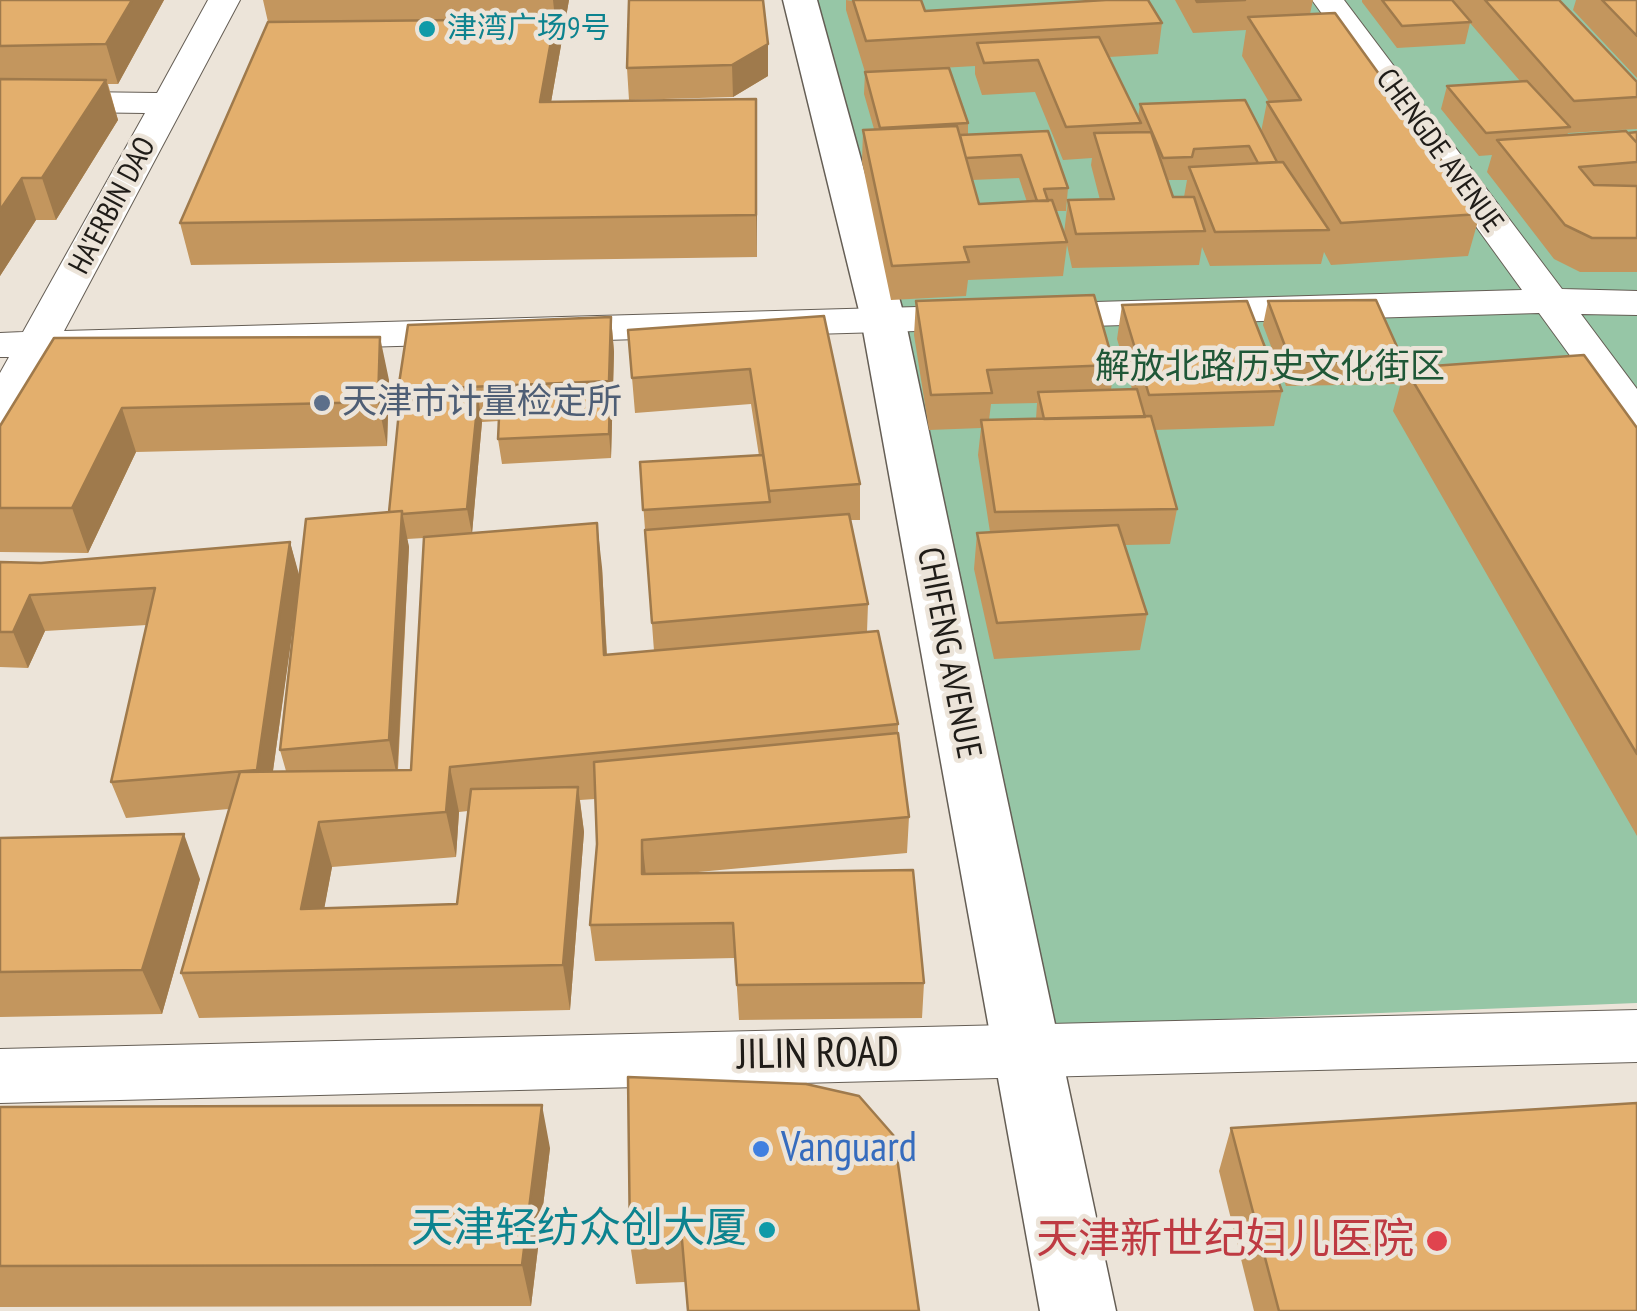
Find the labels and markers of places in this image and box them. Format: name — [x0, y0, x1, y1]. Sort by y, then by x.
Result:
place label: 津湾广场9号 — [447, 11, 610, 47]
marker: 津湾广场9号 — [416, 18, 438, 40]
place label: 天津市计量检定所 — [342, 382, 622, 424]
marker: 天津市计量检定所 — [311, 392, 333, 414]
place label: Vanguard — [781, 1124, 917, 1174]
marker: Vanguard — [750, 1138, 772, 1160]
place label: 天津轻纺众创大厦 — [411, 1205, 747, 1255]
place label: 天津新世纪妇儿医院 — [1036, 1216, 1414, 1266]
marker: 天津轻纺众创大厦 — [756, 1219, 778, 1241]
marker: 天津新世纪妇儿医院 — [1424, 1228, 1450, 1254]

